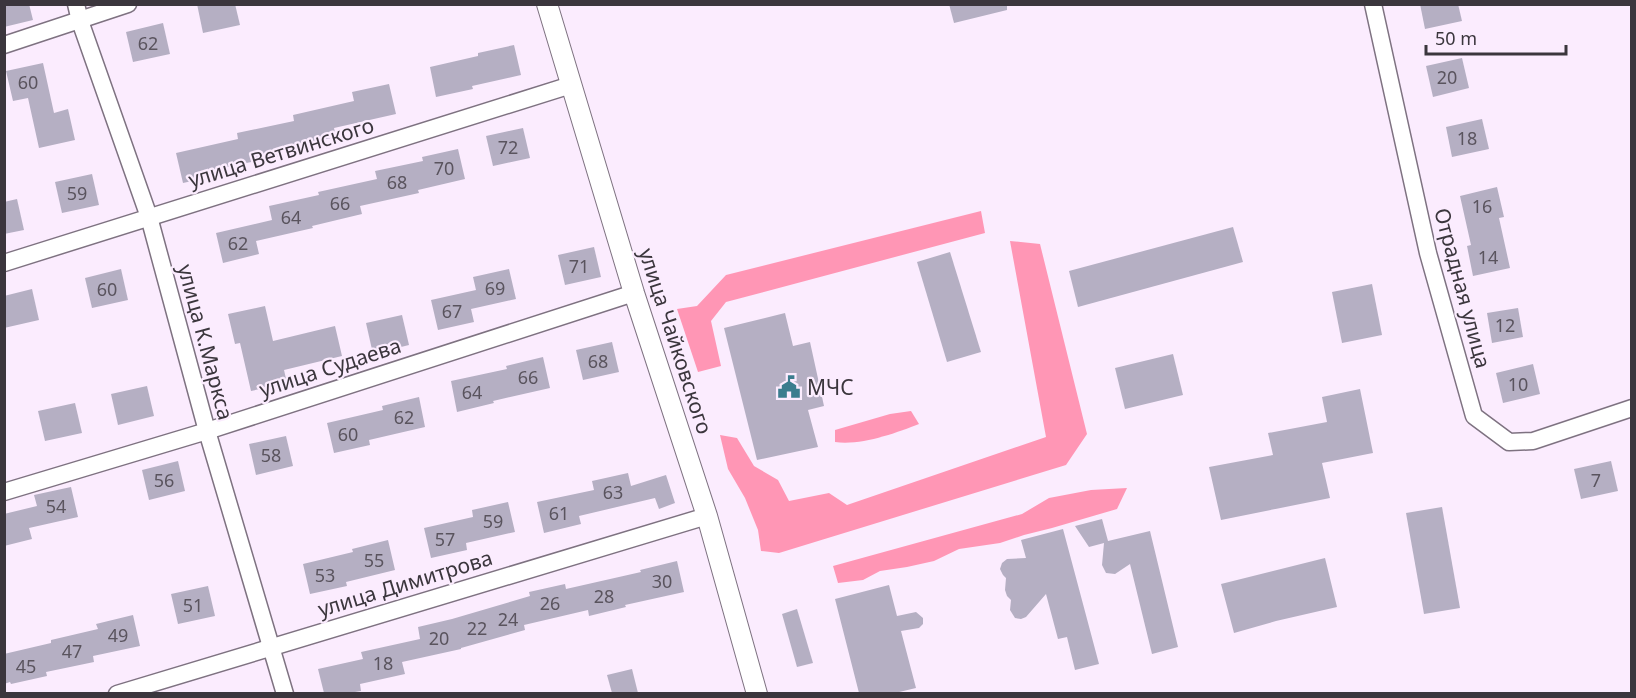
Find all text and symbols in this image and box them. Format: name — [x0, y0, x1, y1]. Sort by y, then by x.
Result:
scale bar — [1426, 18, 1566, 56]
text: 50 m — [1435, 26, 1477, 50]
house number: 62 — [138, 31, 158, 55]
house number: 20 — [1437, 65, 1457, 89]
house number: 60 — [18, 70, 38, 94]
street label: улица Ветвинского — [185, 110, 377, 194]
house number: 18 — [1457, 126, 1477, 150]
house number: 72 — [498, 135, 518, 159]
house number: 70 — [434, 156, 454, 180]
house number: 68 — [387, 170, 407, 194]
house number: 59 — [67, 181, 87, 205]
house number: 66 — [330, 191, 350, 215]
house number: 16 — [1472, 194, 1492, 218]
house number: 64 — [281, 205, 301, 229]
street label: Отрадная улица — [1428, 205, 1498, 371]
house number: 62 — [228, 231, 248, 255]
street label: улица Чайковского — [633, 244, 719, 438]
house number: 14 — [1478, 245, 1498, 269]
house number: 71 — [569, 254, 589, 278]
street label: улица К.Маркса — [172, 261, 240, 423]
house number: 69 — [485, 276, 505, 300]
house number: 60 — [97, 277, 117, 301]
house number: 67 — [442, 299, 462, 323]
house number: 12 — [1495, 313, 1515, 337]
street label: улица Судаева — [255, 331, 405, 403]
house number: 68 — [588, 349, 608, 373]
house number: 66 — [518, 365, 538, 389]
house number: 10 — [1508, 372, 1528, 396]
place label: МЧС — [807, 373, 854, 401]
public building icon: МЧС — [776, 374, 802, 400]
house number: 64 — [462, 380, 482, 404]
house number: 62 — [394, 405, 414, 429]
house number: 60 — [338, 422, 358, 446]
house number: 58 — [261, 443, 281, 467]
house number: 56 — [154, 468, 174, 492]
house number: 7 — [1591, 468, 1601, 492]
house number: 63 — [603, 480, 623, 504]
house number: 54 — [46, 494, 66, 518]
house number: 61 — [549, 501, 569, 525]
house number: 59 — [483, 509, 503, 533]
house number: 57 — [435, 527, 455, 551]
street label: улица Димитрова — [314, 543, 496, 623]
house number: 55 — [364, 548, 384, 572]
house number: 53 — [315, 563, 335, 587]
house number: 30 — [652, 569, 672, 593]
house number: 28 — [594, 584, 614, 608]
house number: 26 — [540, 591, 560, 615]
house number: 51 — [183, 593, 203, 617]
house number: 24 — [498, 607, 518, 631]
house number: 22 — [467, 616, 487, 640]
house number: 49 — [108, 623, 128, 647]
house number: 20 — [429, 626, 449, 650]
house number: 47 — [62, 639, 82, 663]
house number: 18 — [373, 651, 393, 675]
house number: 45 — [16, 654, 36, 678]

